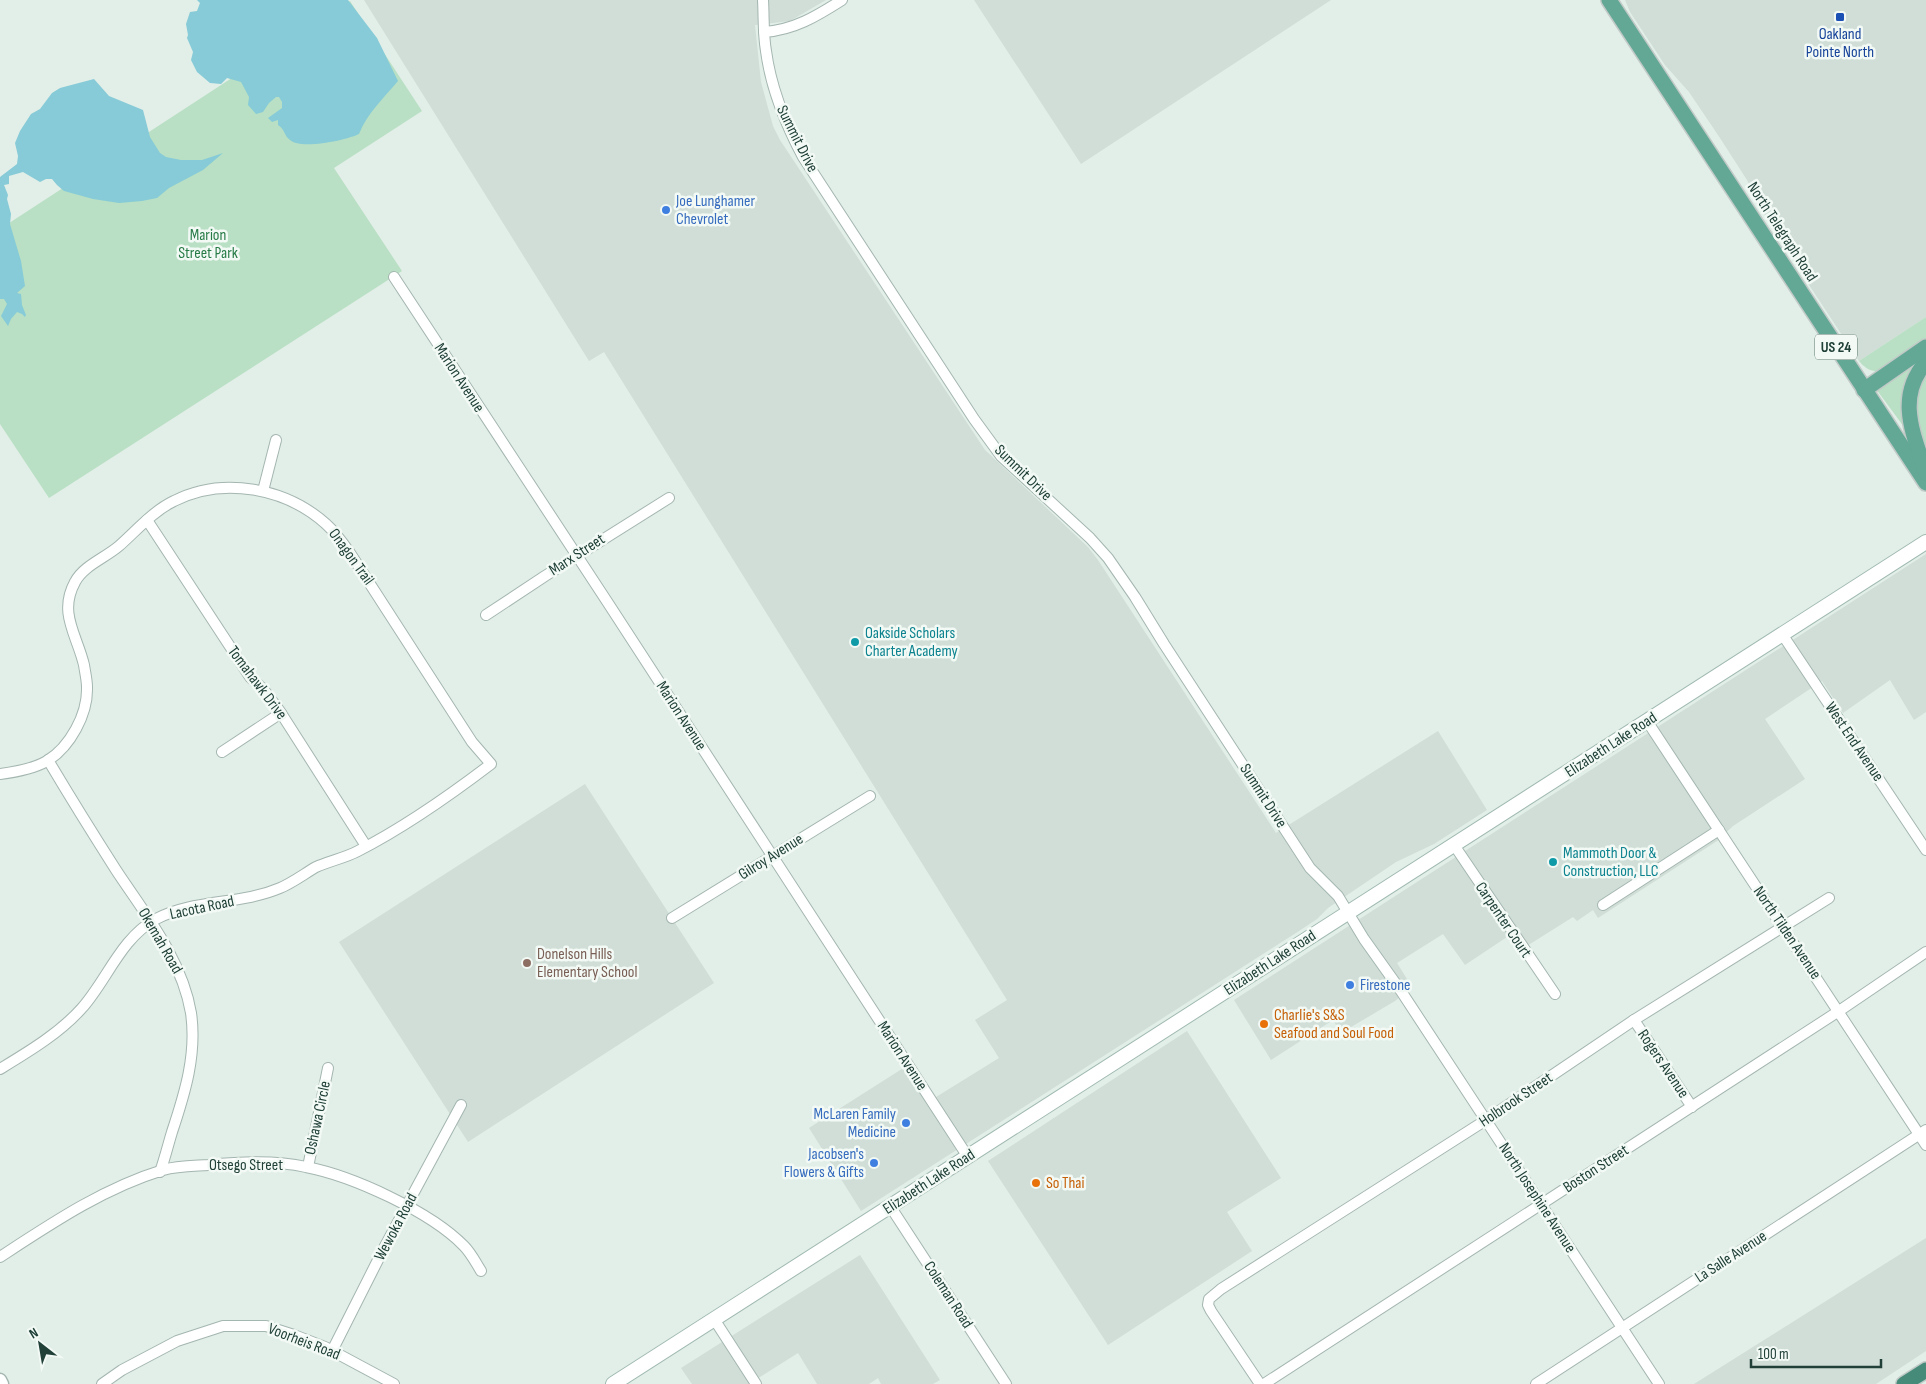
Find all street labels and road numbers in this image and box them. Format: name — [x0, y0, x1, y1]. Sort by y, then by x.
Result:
street label: Summit Drive — [772, 102, 822, 176]
street label: North Telegraph Road — [1743, 179, 1821, 285]
road number: US 24 — [1815, 334, 1857, 360]
street label: Marion Avenue — [430, 340, 488, 416]
street label: Summit Drive — [990, 441, 1056, 505]
street label: Onagon Trail — [324, 525, 378, 589]
street label: Marx Street — [546, 530, 609, 580]
street label: Tomahawk Drive — [223, 643, 291, 723]
street label: Marion Avenue — [652, 678, 710, 754]
street label: West End Avenue — [1821, 699, 1887, 785]
street label: Elizabeth Lake Road — [1562, 708, 1660, 782]
street label: Summit Drive — [1235, 760, 1291, 832]
street label: Gilroy Avenue — [735, 830, 807, 884]
street label: Carpenter Court — [1471, 879, 1535, 962]
street label: North Tilden Avenue — [1749, 883, 1825, 983]
street label: Lacota Road — [168, 892, 236, 924]
street label: Okemah Road — [134, 905, 186, 977]
street label: Elizabeth Lake Road — [1221, 926, 1319, 1000]
street label: Marion Avenue — [873, 1018, 931, 1094]
street label: Rogers Avenue — [1633, 1026, 1693, 1102]
street label: Holbrook Street — [1476, 1068, 1556, 1131]
street label: Oshawa Circle — [301, 1079, 335, 1157]
street label: North Josephine Avenue — [1494, 1139, 1580, 1257]
street label: Boston Street — [1560, 1141, 1632, 1197]
street label: Elizabeth Lake Road — [880, 1145, 978, 1219]
street label: Otsego Street — [209, 1156, 283, 1175]
street label: Wewoka Road — [370, 1190, 422, 1264]
street label: La Salle Avenue — [1692, 1227, 1770, 1287]
street label: Coleman Road — [919, 1258, 977, 1332]
street label: Voorheis Road — [265, 1320, 343, 1364]

